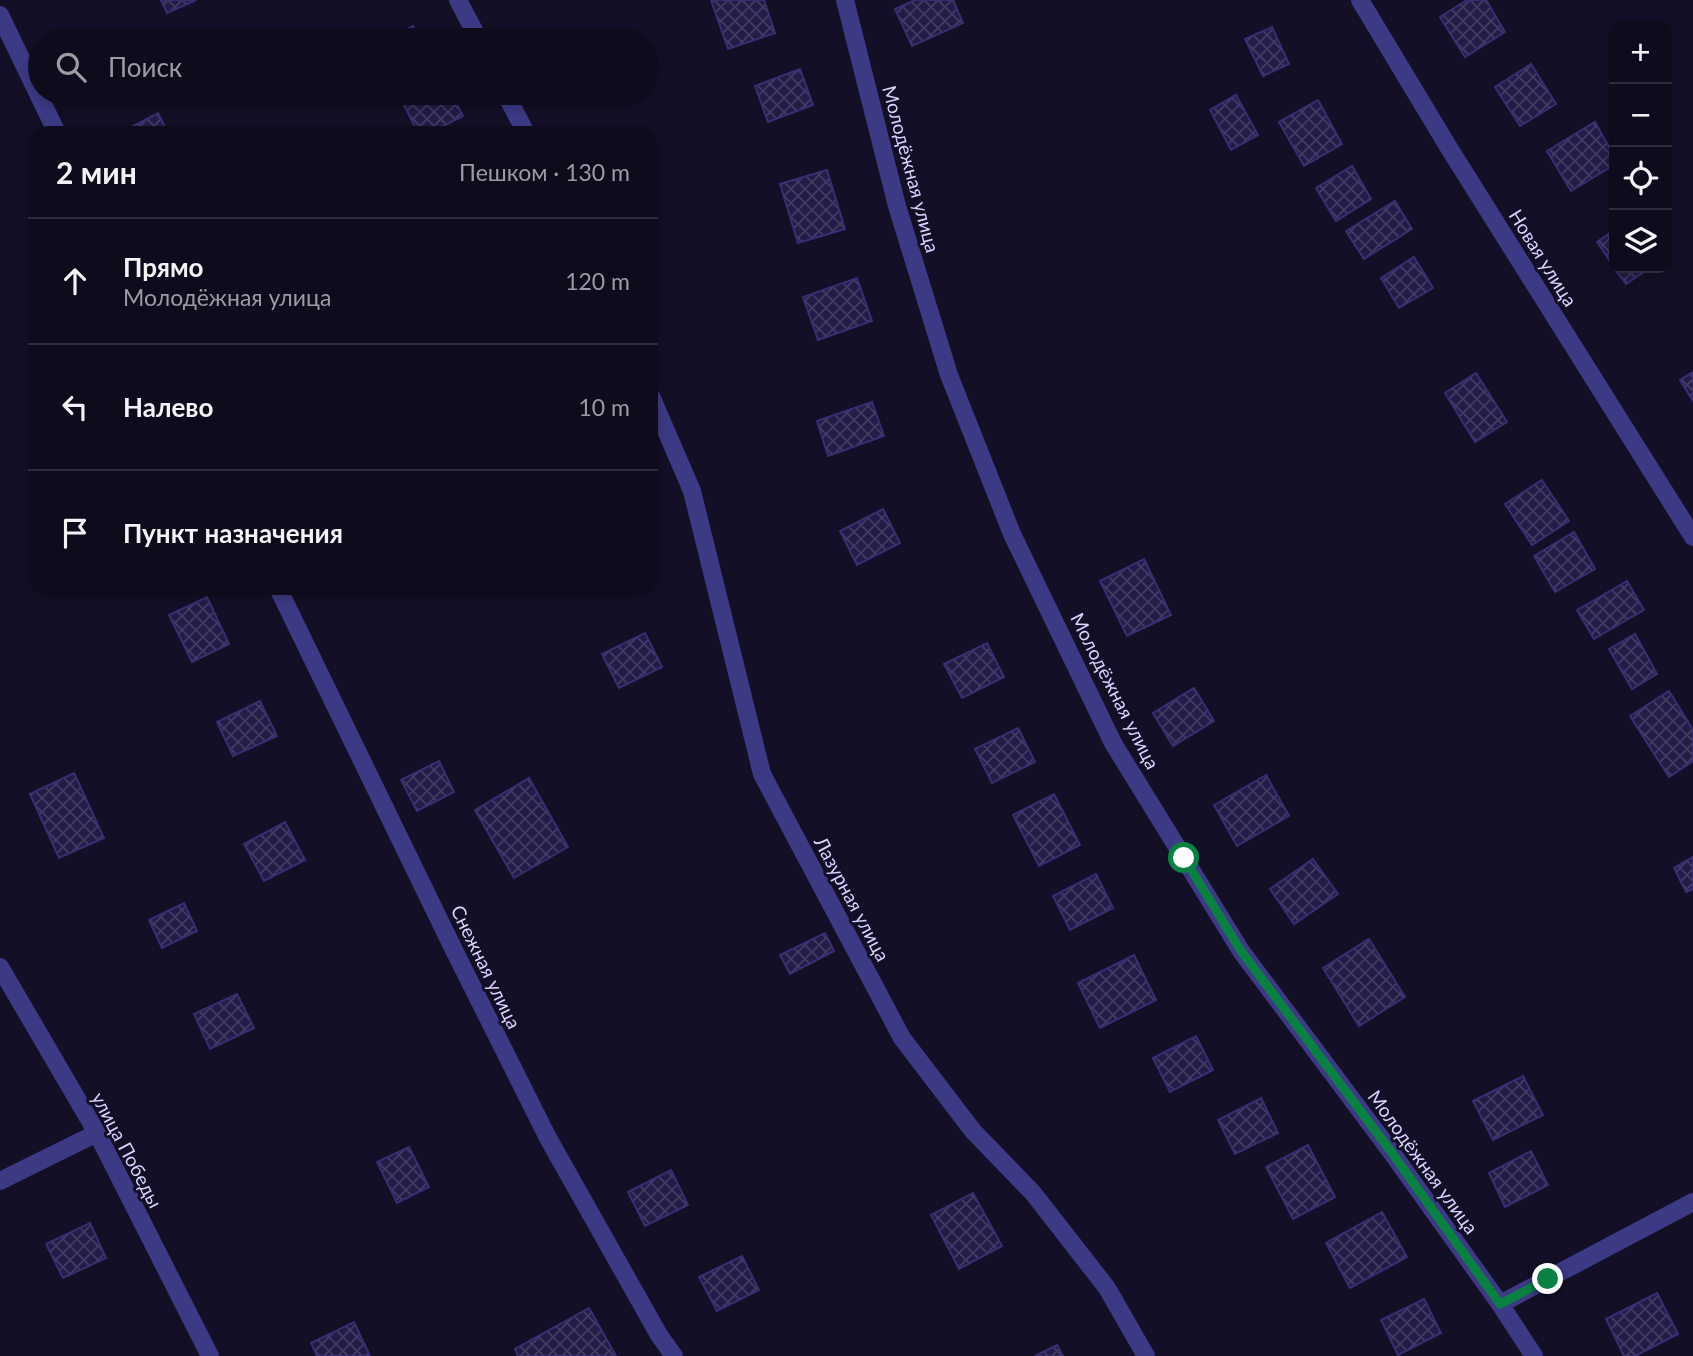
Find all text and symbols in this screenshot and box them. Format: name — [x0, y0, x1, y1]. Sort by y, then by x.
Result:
map controls — [1609, 21, 1672, 273]
button: + — [1609, 21, 1672, 84]
search box — [28, 28, 658, 105]
icon: search — [52, 48, 90, 86]
text: Поиск — [108, 51, 182, 83]
street label: Молодёжная улица — [878, 83, 945, 255]
button: − — [1609, 84, 1672, 147]
button: locate — [1609, 147, 1672, 210]
text: 2 мин — [56, 154, 137, 190]
text: Пешком · 130 m — [459, 158, 630, 186]
street label: Новая улица — [1505, 205, 1582, 310]
button: layers — [1609, 210, 1672, 273]
text: Прямо — [123, 251, 204, 283]
icon: ahead — [56, 262, 94, 300]
text: 120 m — [565, 267, 630, 295]
text: Молодёжная улица — [123, 283, 331, 311]
icon: left — [56, 388, 94, 426]
text: Налево — [123, 391, 213, 423]
text: 10 m — [579, 393, 630, 421]
icon: arrive — [56, 514, 94, 552]
text: Пункт назначения — [123, 517, 343, 549]
street label: Молодёжная улица — [1066, 609, 1165, 773]
street label: Лазурная улица — [809, 832, 895, 965]
route start — [1168, 842, 1199, 873]
street label: Снежная улица — [447, 901, 526, 1032]
street label: Молодёжная улица — [1364, 1085, 1483, 1238]
street label: улица Победы — [87, 1088, 168, 1212]
route end — [1532, 1263, 1563, 1294]

